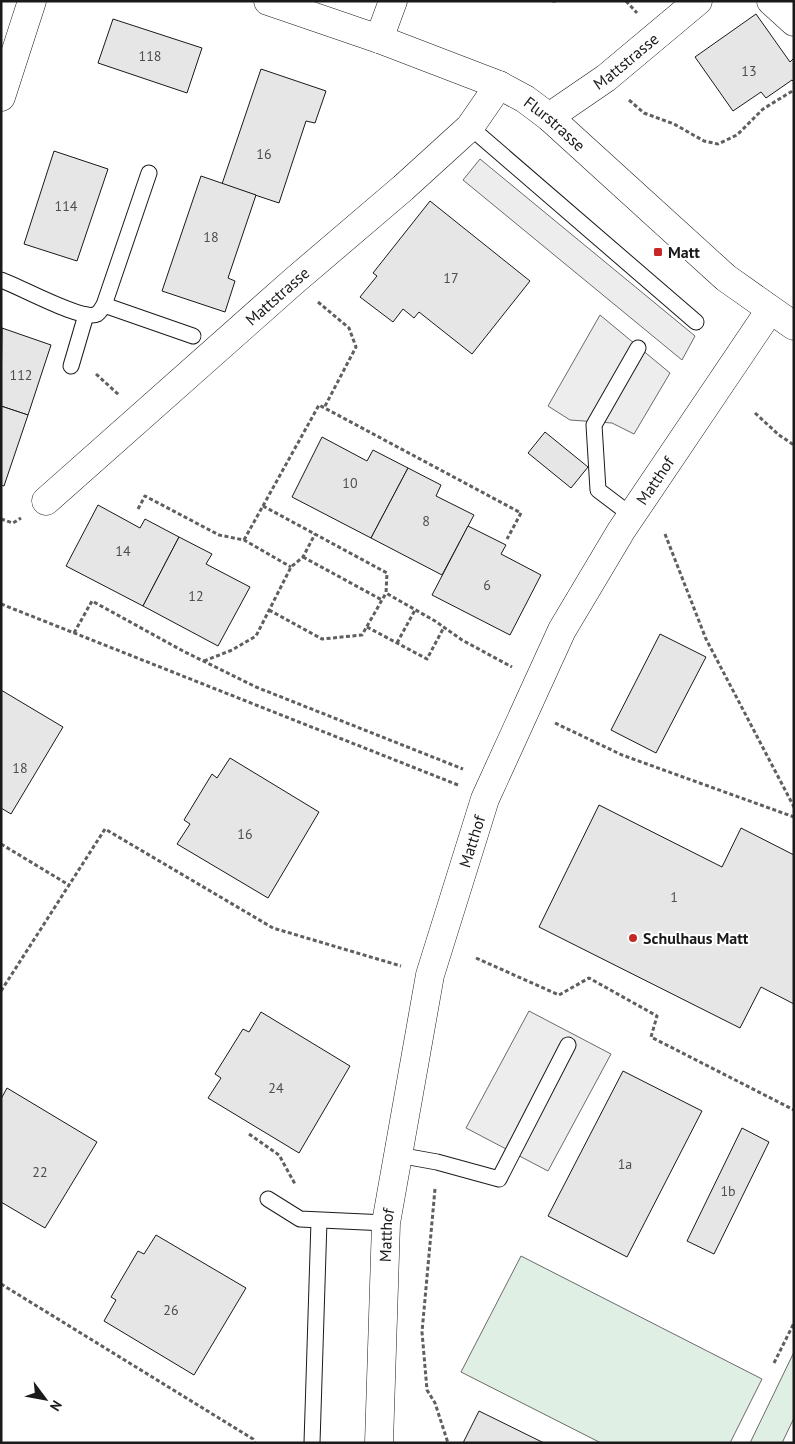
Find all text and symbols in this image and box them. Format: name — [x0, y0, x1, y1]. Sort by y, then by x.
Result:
street label: Mattstrasse — [589, 28, 662, 94]
house number: 118 — [139, 47, 161, 65]
house number: 13 — [741, 62, 757, 80]
street label: Flurstrasse — [520, 92, 590, 155]
house number: 16 — [256, 145, 272, 163]
house number: 114 — [55, 197, 78, 215]
house number: 18 — [203, 228, 219, 246]
place label: Matt — [668, 242, 700, 262]
marker: Matt — [652, 246, 664, 258]
street label: Mattstrasse — [241, 262, 313, 330]
house number: 17 — [443, 269, 459, 287]
house number: 112 — [10, 366, 32, 384]
street label: Matthof — [632, 452, 679, 509]
house number: 10 — [342, 474, 358, 492]
house number: 8 — [422, 512, 430, 530]
house number: 14 — [115, 542, 131, 560]
house number: 6 — [483, 576, 491, 594]
house number: 12 — [188, 587, 204, 605]
house number: 18 — [12, 759, 28, 777]
street label: Matthof — [454, 812, 490, 870]
house number: 16 — [237, 825, 253, 843]
house number: 1 — [670, 888, 678, 906]
place label: Schulhaus Matt — [643, 928, 749, 948]
marker: Schulhaus Matt — [627, 932, 639, 944]
house number: 24 — [268, 1079, 284, 1097]
house number: 1a — [618, 1155, 632, 1173]
house number: 22 — [32, 1163, 48, 1181]
house number: 1b — [720, 1182, 736, 1200]
street label: Matthof — [375, 1206, 399, 1262]
house number: 26 — [163, 1301, 179, 1319]
north arrow — [20, 1374, 70, 1424]
text: N — [46, 1397, 66, 1415]

